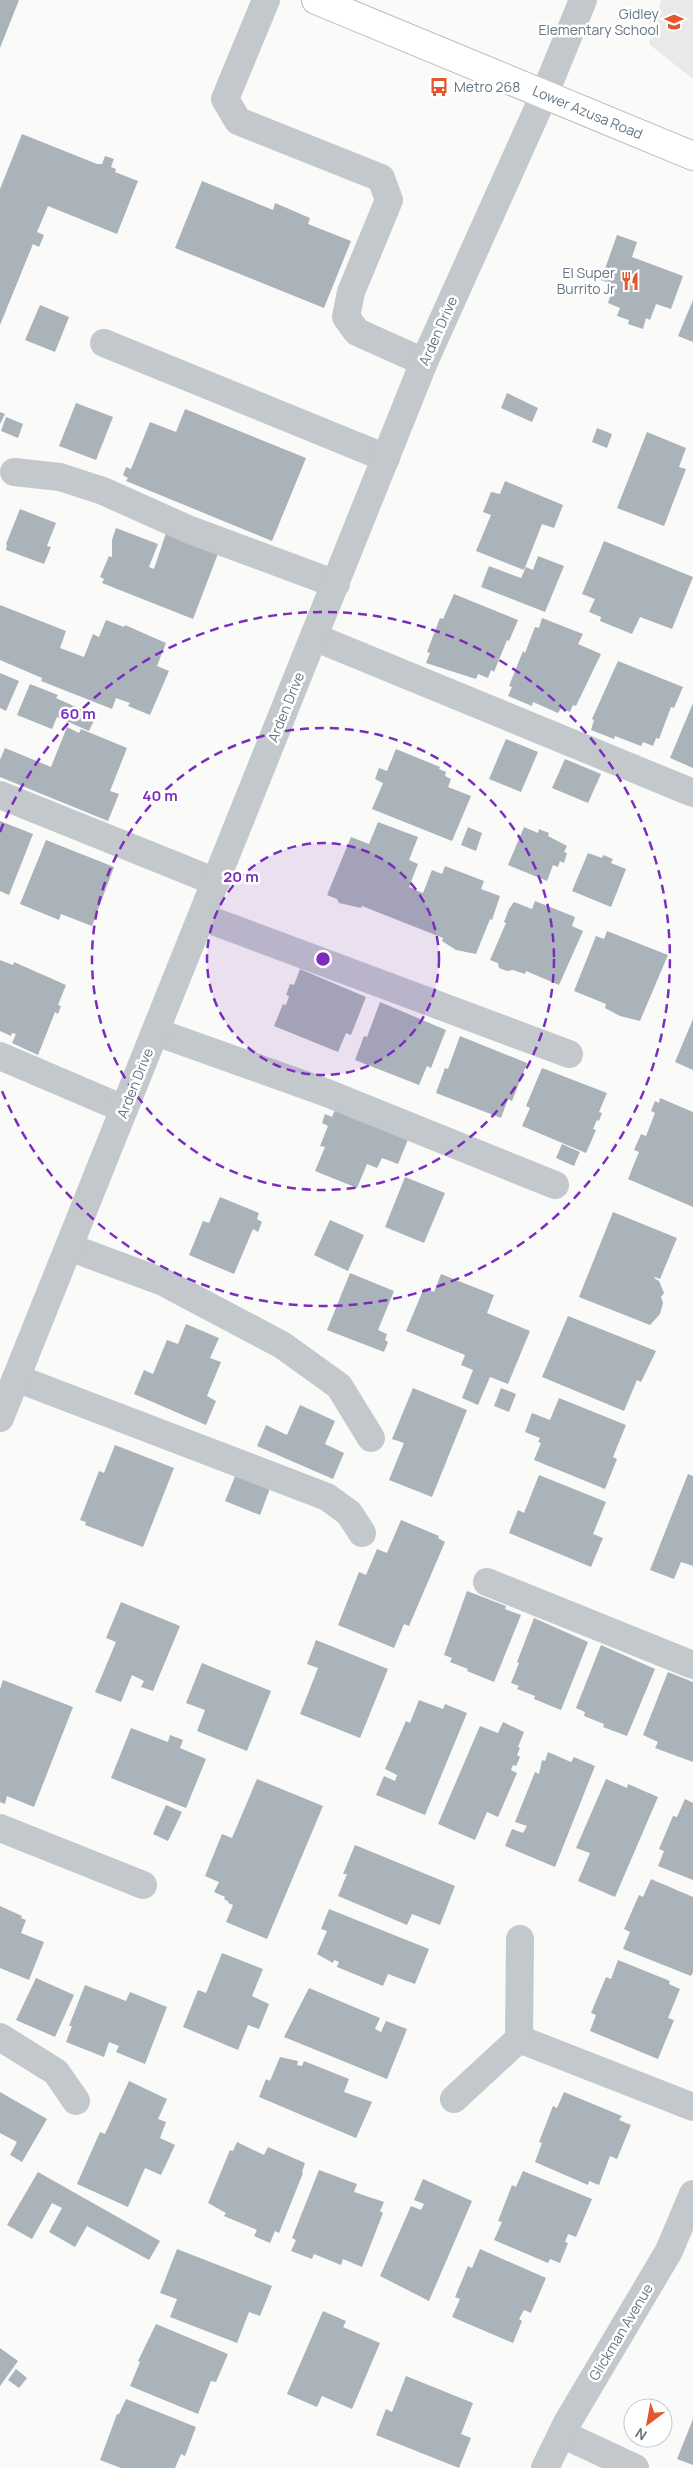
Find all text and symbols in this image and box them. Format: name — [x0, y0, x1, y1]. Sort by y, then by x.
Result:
place label: Gidley Elementary School — [539, 4, 660, 39]
school or university icon: Gidley Elementary School — [663, 11, 685, 33]
bus stop icon: Metro 268 — [428, 76, 450, 98]
place label: Metro 268 — [454, 77, 520, 96]
street label: Lower Azusa Road — [530, 81, 646, 143]
place label: El Super Burrito Jr — [557, 263, 615, 298]
restaurant icon: El Super Burrito Jr — [619, 270, 641, 292]
street label: Arden Drive — [414, 293, 461, 368]
street label: Arden Drive — [263, 669, 308, 745]
text: 60 m — [60, 703, 96, 724]
text: 40 m — [142, 785, 178, 806]
text: 20 m — [223, 866, 259, 887]
centre of rings — [314, 950, 332, 968]
street label: Arden Drive — [112, 1045, 157, 1121]
street label: Glickman Avenue — [584, 2280, 657, 2384]
north arrow — [623, 2398, 673, 2448]
text: N — [632, 2424, 650, 2445]

